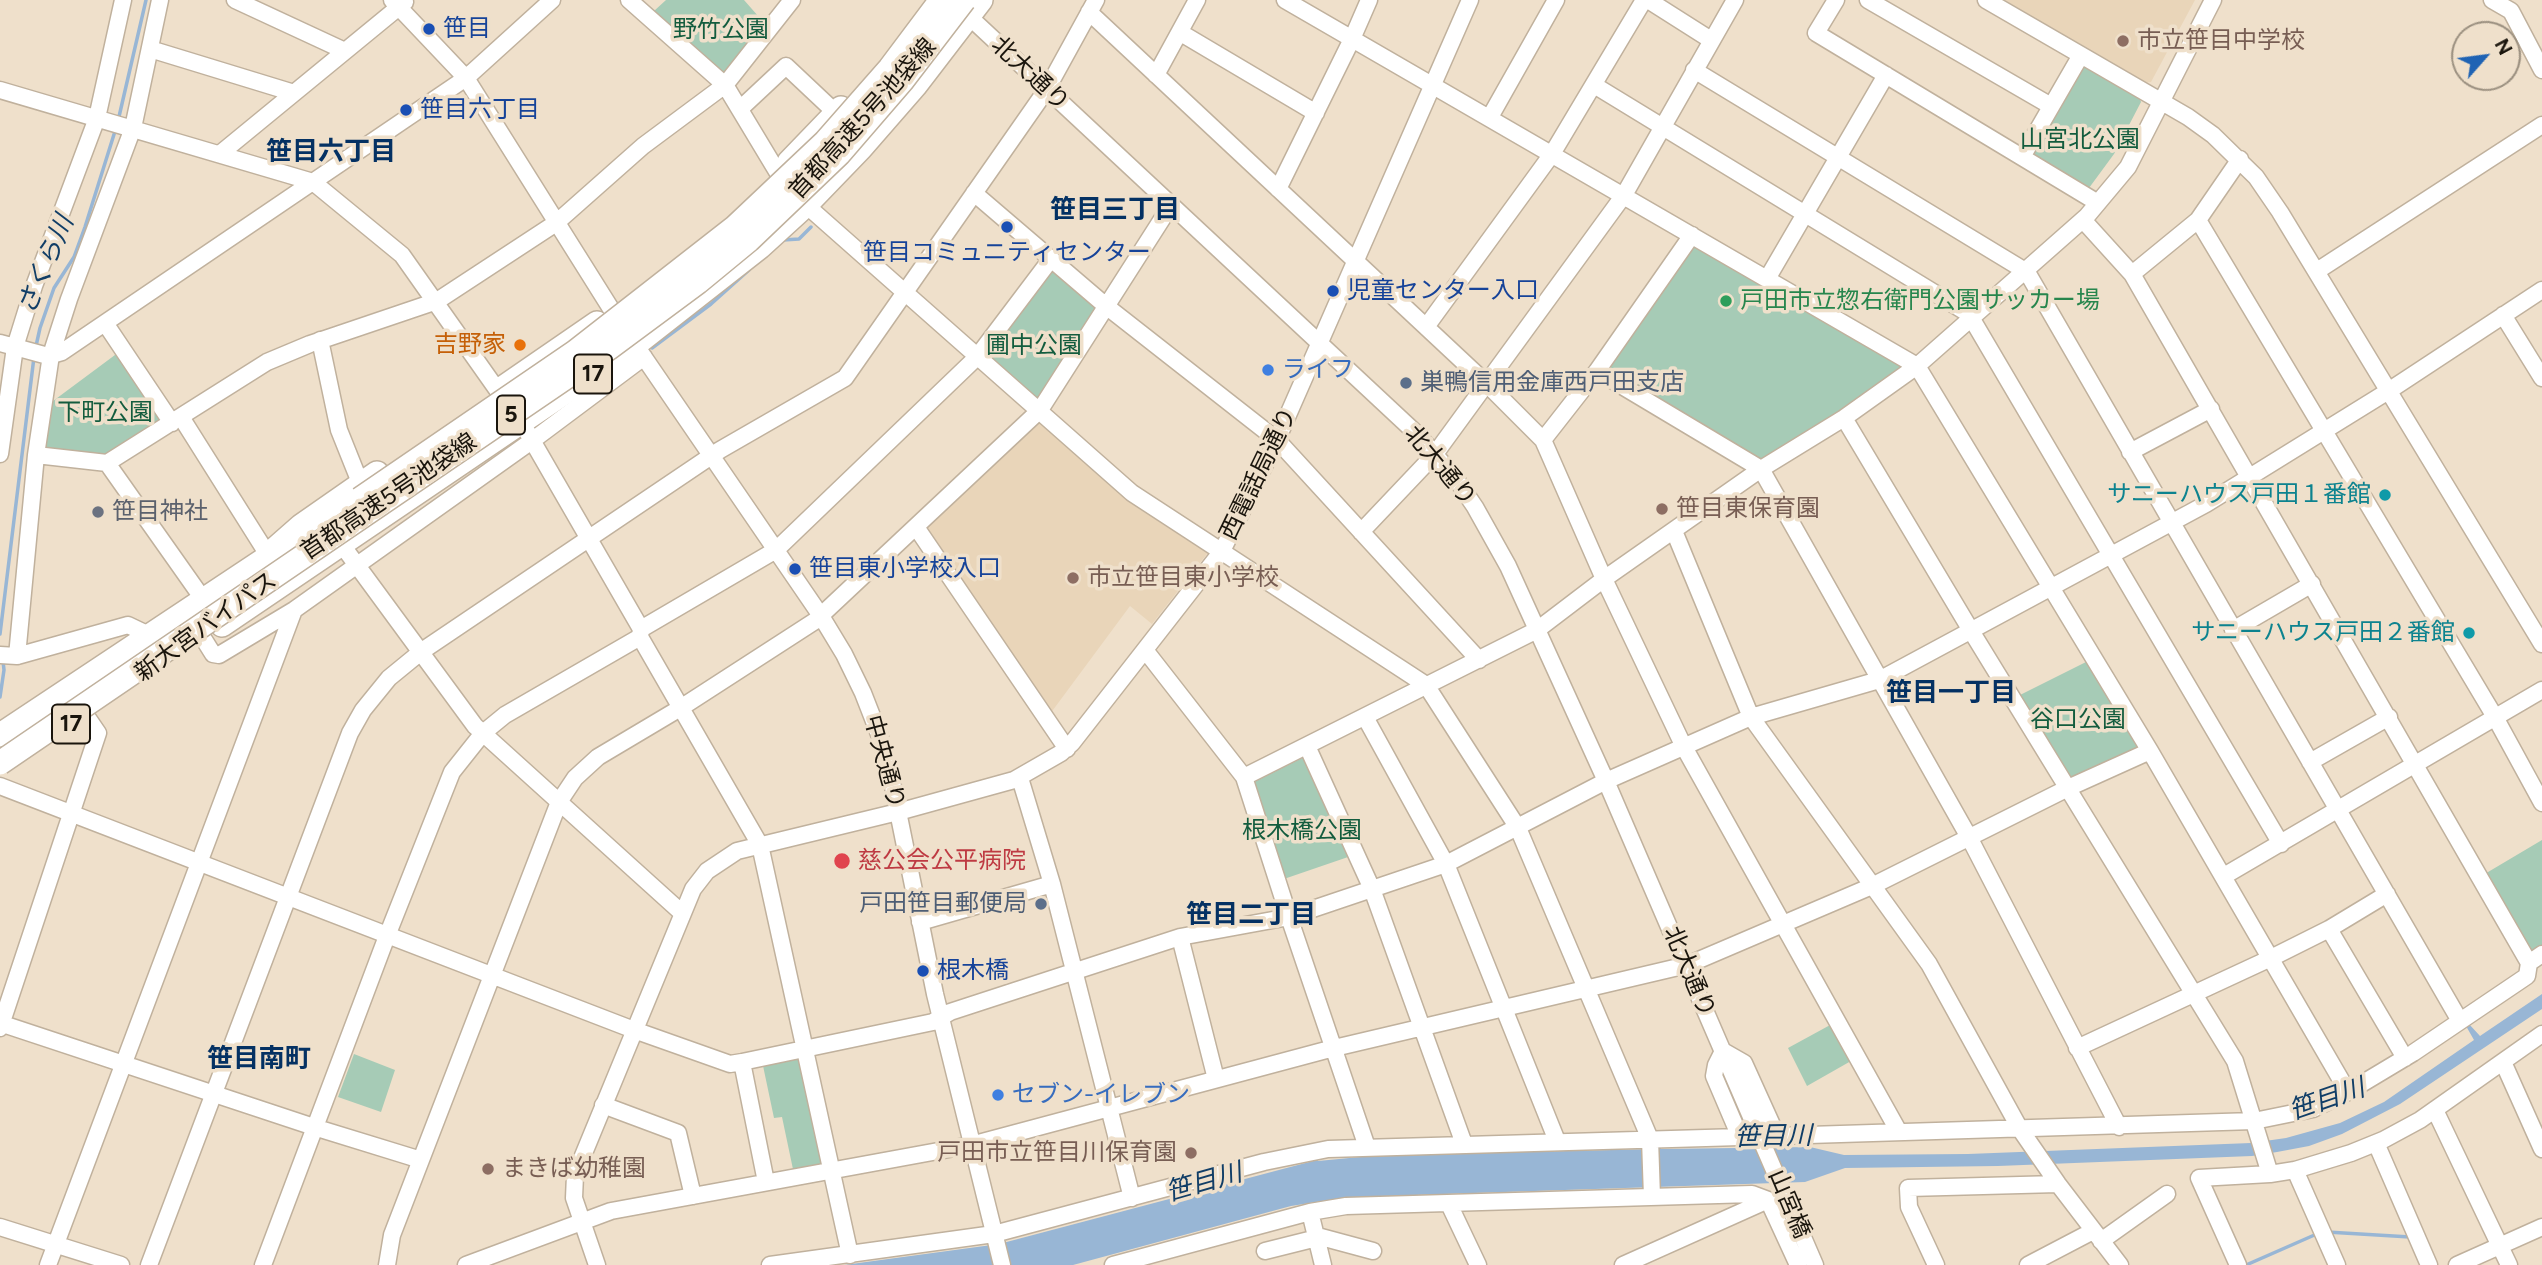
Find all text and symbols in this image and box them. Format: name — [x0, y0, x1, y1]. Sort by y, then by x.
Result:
place label: 笹目 — [443, 15, 491, 43]
park label: 野竹公園 — [673, 16, 769, 44]
marker: 笹目 — [421, 21, 437, 37]
north arrow — [2451, 21, 2521, 91]
place label: 市立笹目中学校 — [2137, 27, 2305, 55]
street label: 北大通り — [985, 31, 1075, 117]
street label: 首都高速5号池袋線 — [783, 33, 943, 205]
marker: 市立笹目中学校 — [2115, 33, 2131, 49]
text: N — [2490, 35, 2517, 59]
place label: 笹目六丁目 — [420, 96, 540, 124]
marker: 笹目六丁目 — [398, 102, 414, 118]
park label: 山宮北公園 — [2020, 126, 2140, 154]
district label: 笹目六丁目 — [266, 136, 396, 168]
district label: 笹目三丁目 — [1050, 194, 1180, 226]
water label: さくら川 — [11, 211, 81, 319]
marker: 笹目コミュニティセンター — [999, 219, 1015, 235]
place label: 笹目コミュニティセンター — [863, 239, 1151, 267]
place label: 児童センター入口 — [1347, 277, 1539, 305]
marker: 児童センター入口 — [1325, 283, 1341, 299]
place label: 戸田市立惣右衛門公園サッカー場 — [1740, 287, 2100, 315]
marker: 戸田市立惣右衛門公園サッカー場 — [1718, 293, 1734, 309]
place label: 吉野家 — [434, 331, 506, 359]
park label: 圃中公園 — [986, 332, 1082, 360]
marker: 吉野家 — [512, 337, 528, 353]
road number: 17 — [574, 354, 612, 394]
place label: ライフ — [1282, 356, 1354, 384]
marker: ライフ — [1260, 362, 1276, 378]
place label: 巣鴨信用金庫西戸田支店 — [1420, 369, 1684, 397]
marker: 巣鴨信用金庫西戸田支店 — [1398, 375, 1414, 391]
road number: 5 — [497, 396, 525, 434]
park label: 下町公園 — [57, 399, 153, 427]
street label: 西電話局通り — [1214, 403, 1304, 545]
street label: 北大通り — [1398, 420, 1482, 512]
street label: 首都高速5号池袋線 — [296, 428, 482, 566]
place label: サニーハウス戸田１番館 — [2107, 481, 2371, 509]
marker: サニーハウス戸田１番館 — [2377, 487, 2393, 503]
place label: 笹目東保育園 — [1676, 495, 1820, 523]
place label: 笹目神社 — [112, 498, 208, 526]
marker: 笹目東保育園 — [1654, 501, 1670, 517]
marker: 笹目神社 — [90, 504, 106, 520]
place label: 笹目東小学校入口 — [809, 555, 1001, 583]
marker: 笹目東小学校入口 — [787, 561, 803, 577]
place label: 市立笹目東小学校 — [1087, 564, 1279, 592]
street label: 新大宮バイパス — [130, 566, 282, 688]
marker: 市立笹目東小学校 — [1065, 570, 1081, 586]
place label: サニーハウス戸田２番館 — [2191, 619, 2455, 647]
marker: サニーハウス戸田２番館 — [2461, 625, 2477, 641]
district label: 笹目一丁目 — [1886, 677, 2016, 709]
road number: 17 — [52, 704, 90, 744]
park label: 谷口公園 — [2030, 706, 2126, 734]
street label: 中央通り — [858, 712, 910, 812]
park label: 根木橋公園 — [1242, 817, 1362, 845]
place label: 慈公会公平病院 — [858, 847, 1026, 875]
marker: 慈公会公平病院 — [832, 851, 852, 871]
place label: 戸田笹目郵便局 — [859, 890, 1027, 918]
marker: 戸田笹目郵便局 — [1033, 896, 1049, 912]
district label: 笹目二丁目 — [1186, 899, 1316, 931]
street label: 北大通り — [1657, 922, 1721, 1022]
place label: 根木橋 — [937, 957, 1009, 985]
marker: 根木橋 — [915, 963, 931, 979]
district label: 笹目南町 — [207, 1043, 311, 1075]
water label: 笹目川 — [2285, 1073, 2369, 1127]
place label: セブン-イレブン — [1012, 1081, 1190, 1109]
marker: セブン-イレブン — [990, 1087, 1006, 1103]
water label: 笹目川 — [1734, 1121, 1812, 1153]
place label: 戸田市立笹目川保育園 — [937, 1139, 1177, 1167]
marker: 戸田市立笹目川保育園 — [1183, 1145, 1199, 1161]
place label: まきば幼稚園 — [502, 1155, 646, 1183]
water label: 笹目川 — [1162, 1157, 1246, 1209]
marker: まきば幼稚園 — [480, 1161, 496, 1177]
street label: 山宮橋 — [1762, 1165, 1816, 1243]

